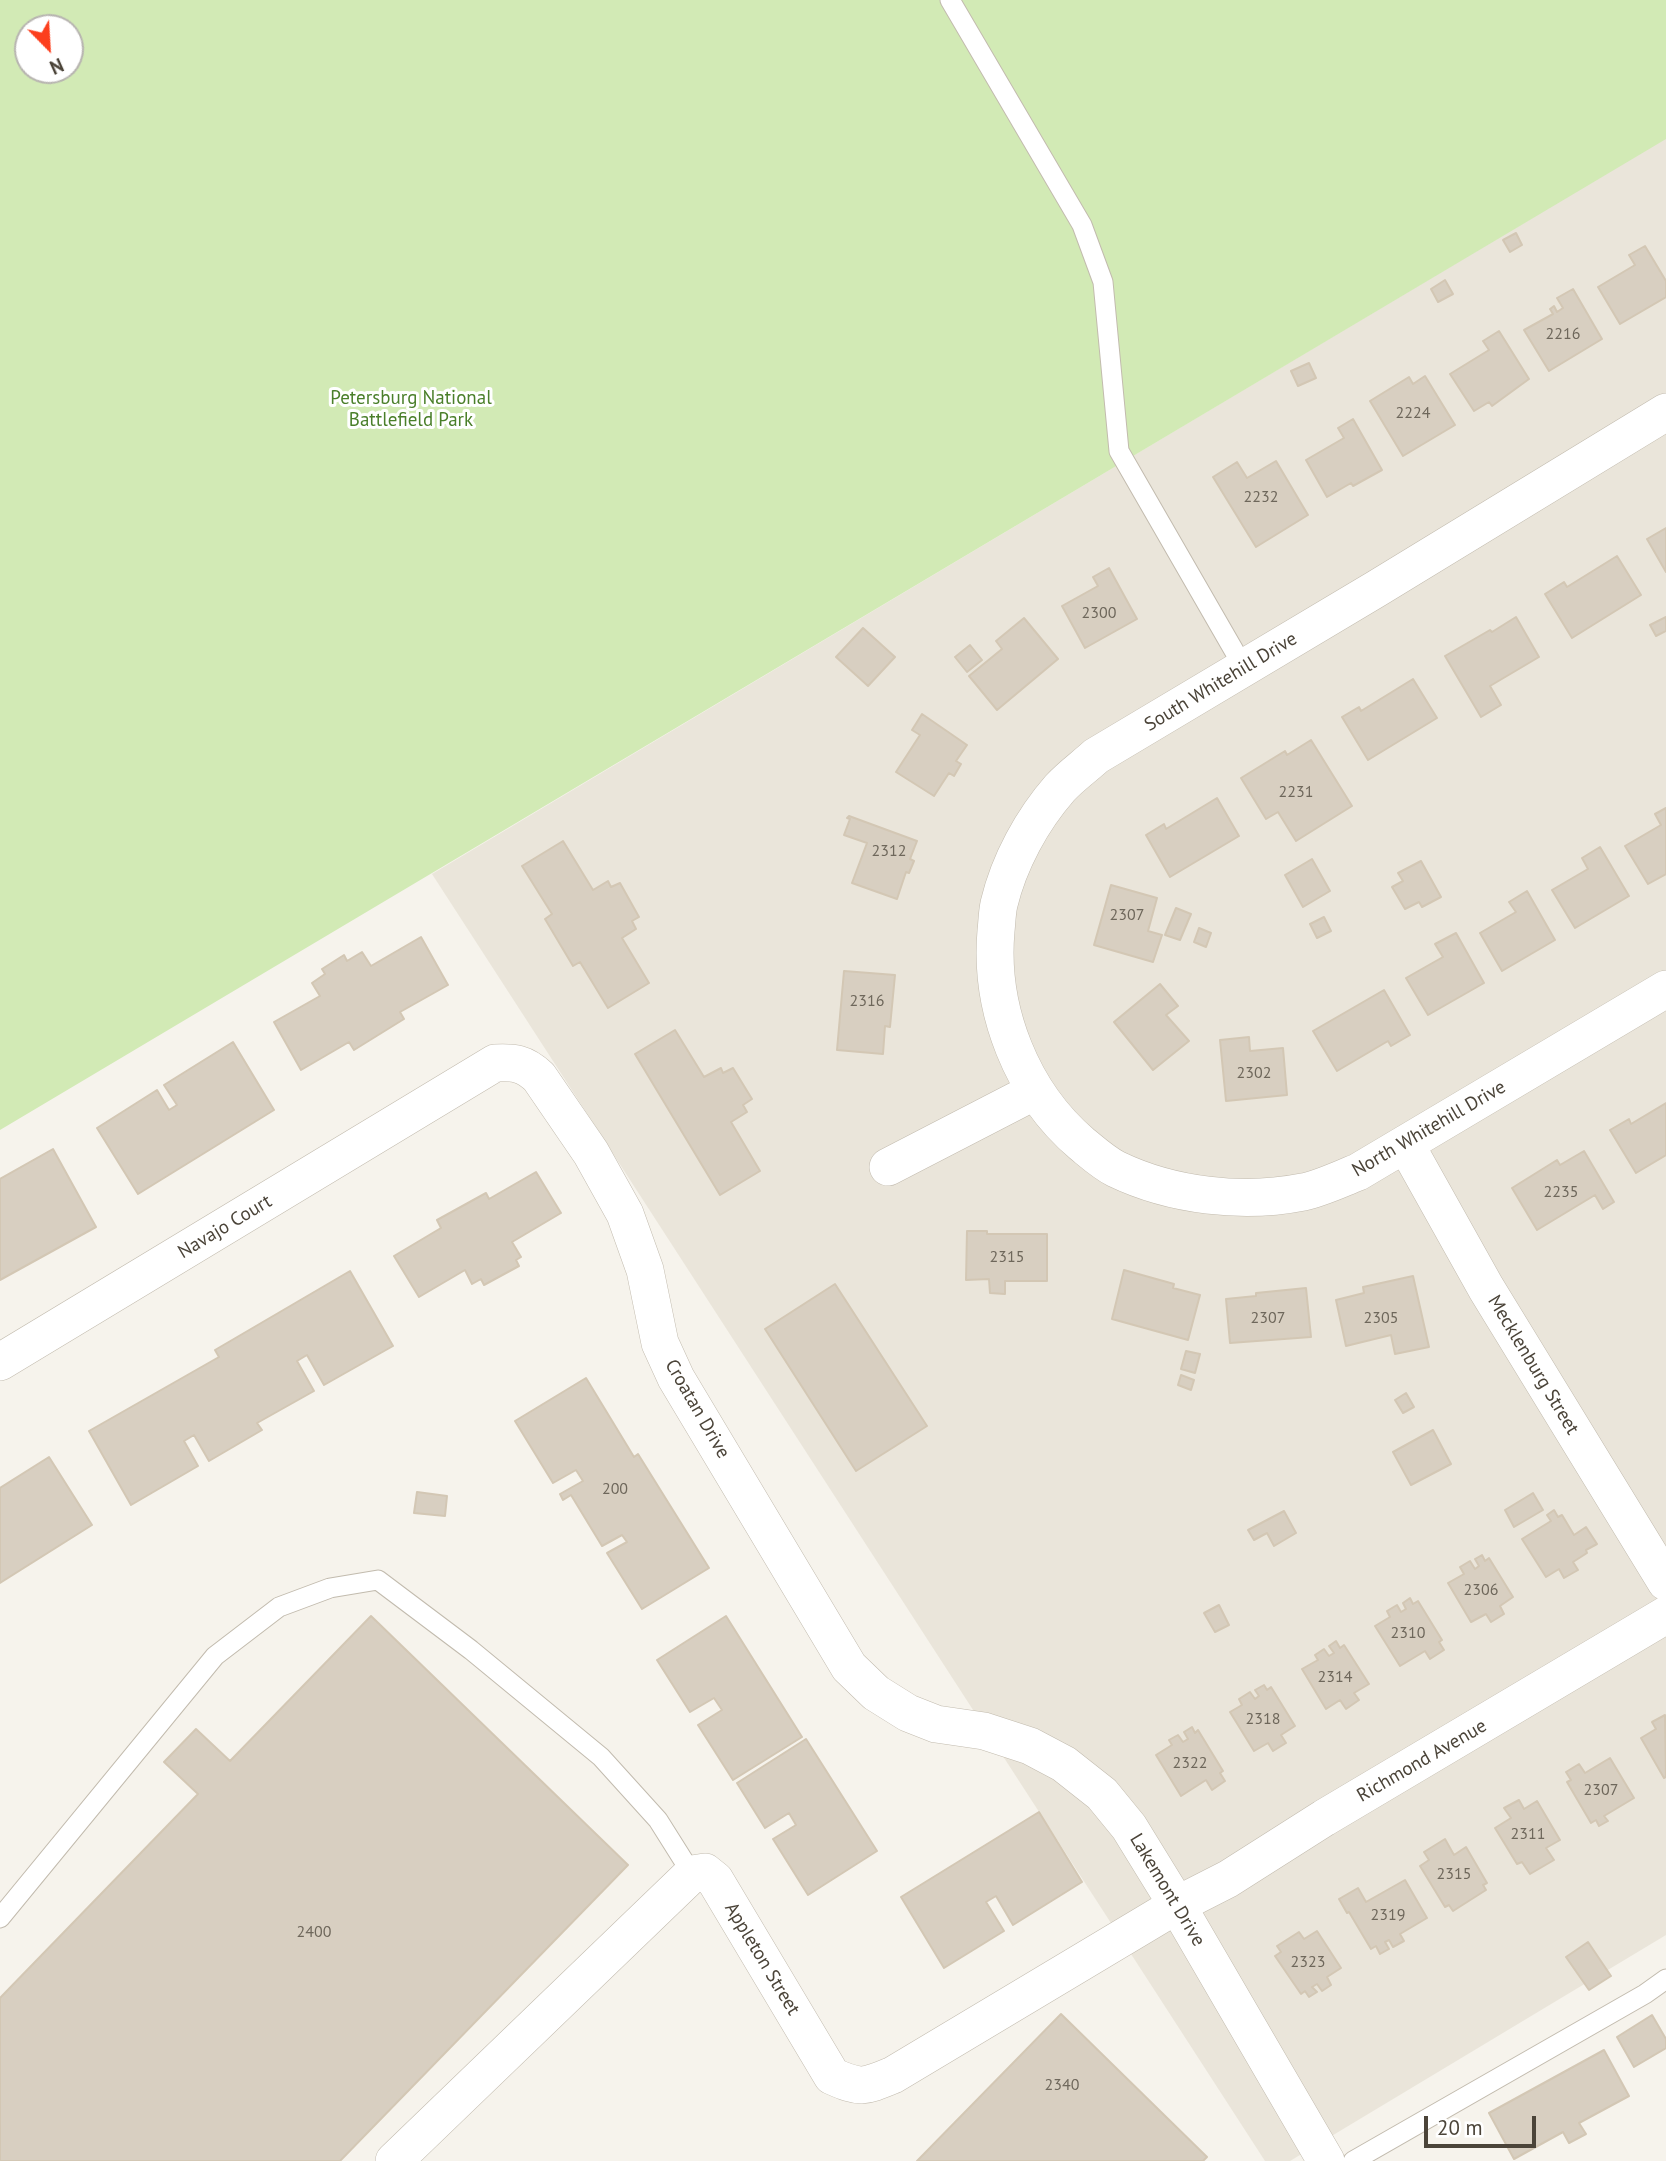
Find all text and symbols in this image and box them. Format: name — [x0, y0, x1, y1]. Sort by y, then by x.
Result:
north arrow — [14, 14, 84, 84]
text: N — [46, 53, 67, 80]
house number: 2216 — [1546, 324, 1580, 344]
park label: Petersburg National Battlefield Park — [330, 388, 492, 432]
house number: 2224 — [1396, 403, 1430, 423]
house number: 2232 — [1244, 487, 1278, 507]
house number: 2300 — [1082, 603, 1116, 623]
street label: South Whitehill Drive — [1141, 627, 1301, 737]
house number: 2231 — [1279, 782, 1313, 802]
house number: 2312 — [872, 841, 906, 861]
house number: 2307 — [1110, 905, 1144, 925]
house number: 2316 — [850, 991, 884, 1011]
house number: 2302 — [1237, 1063, 1271, 1083]
street label: North Whitehill Drive — [1348, 1076, 1510, 1182]
house number: 2235 — [1544, 1182, 1578, 1202]
street label: Navajo Court — [174, 1190, 276, 1264]
house number: 2315 — [990, 1247, 1024, 1267]
street label: Mecklenburg Street — [1482, 1291, 1584, 1439]
house number: 2307 — [1251, 1308, 1285, 1328]
house number: 2305 — [1364, 1308, 1398, 1328]
street label: Croatan Drive — [660, 1355, 734, 1463]
house number: 200 — [602, 1479, 628, 1499]
house number: 2306 — [1464, 1580, 1498, 1600]
house number: 2310 — [1391, 1623, 1425, 1643]
house number: 2314 — [1318, 1667, 1352, 1687]
house number: 2318 — [1246, 1709, 1280, 1729]
street label: Richmond Avenue — [1353, 1715, 1491, 1807]
house number: 2322 — [1173, 1753, 1207, 1773]
house number: 2307 — [1584, 1780, 1618, 1800]
house number: 2311 — [1511, 1824, 1545, 1844]
street label: Lakemont Drive — [1124, 1829, 1210, 1951]
house number: 2315 — [1437, 1864, 1471, 1884]
street label: Appleton Street — [719, 1899, 805, 2019]
house number: 2319 — [1371, 1905, 1405, 1925]
house number: 2400 — [297, 1922, 331, 1942]
house number: 2323 — [1291, 1952, 1325, 1972]
house number: 2340 — [1045, 2075, 1079, 2095]
scale bar — [1428, 2102, 1540, 2146]
text: 20 m — [1437, 2114, 1483, 2141]

